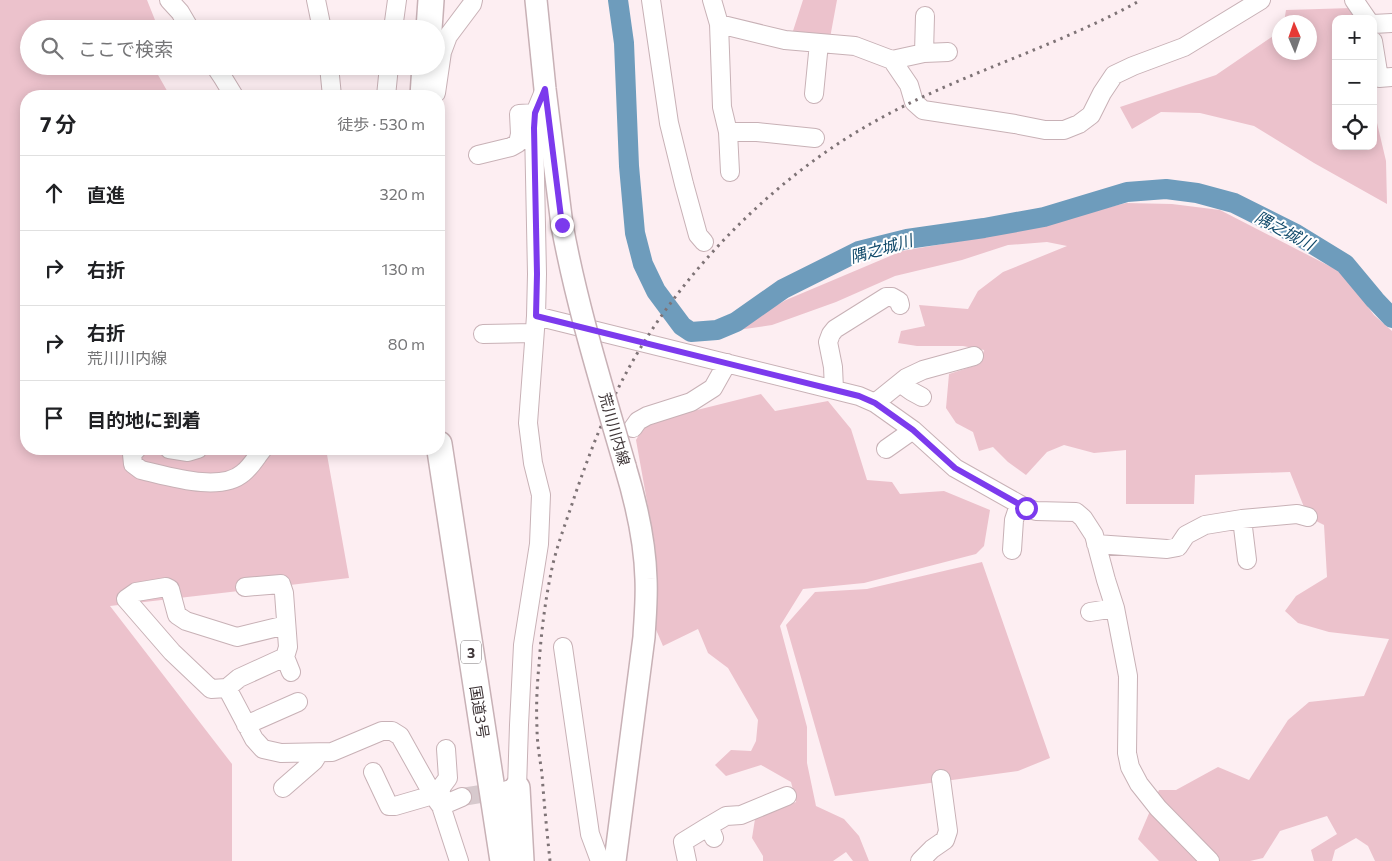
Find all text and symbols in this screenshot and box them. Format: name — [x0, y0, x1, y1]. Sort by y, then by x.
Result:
north arrow — [1272, 15, 1317, 60]
map controls — [1332, 15, 1377, 150]
button: + — [1332, 15, 1377, 60]
search box — [20, 20, 445, 75]
icon: search — [38, 34, 66, 62]
text: ここで検索 — [78, 37, 173, 60]
button: − — [1332, 60, 1377, 105]
button: locate — [1332, 105, 1377, 150]
text: 7 分 — [40, 111, 77, 136]
text: 徒歩 · 530 m — [337, 114, 425, 133]
icon: ahead — [40, 179, 68, 207]
text: 直進 — [87, 183, 125, 206]
text: 320 m — [380, 184, 425, 203]
water label: 隅之城川 — [1252, 207, 1319, 254]
route end — [551, 214, 574, 237]
water label: 隅之城川 — [848, 229, 916, 266]
icon: right — [40, 254, 68, 282]
text: 右折 — [87, 258, 125, 281]
text: 130 m — [382, 259, 425, 278]
text: 右折 — [87, 321, 125, 344]
icon: right — [40, 329, 68, 357]
text: 80 m — [388, 334, 425, 353]
text: 荒川川内線 — [87, 348, 167, 367]
street label: 荒川川内線 — [596, 390, 634, 468]
icon: arrive — [40, 404, 68, 432]
text: 目的地に到着 — [87, 408, 201, 431]
route start — [1015, 497, 1038, 520]
road number: 3 — [461, 640, 481, 664]
street label: 国道3号 — [467, 684, 493, 740]

